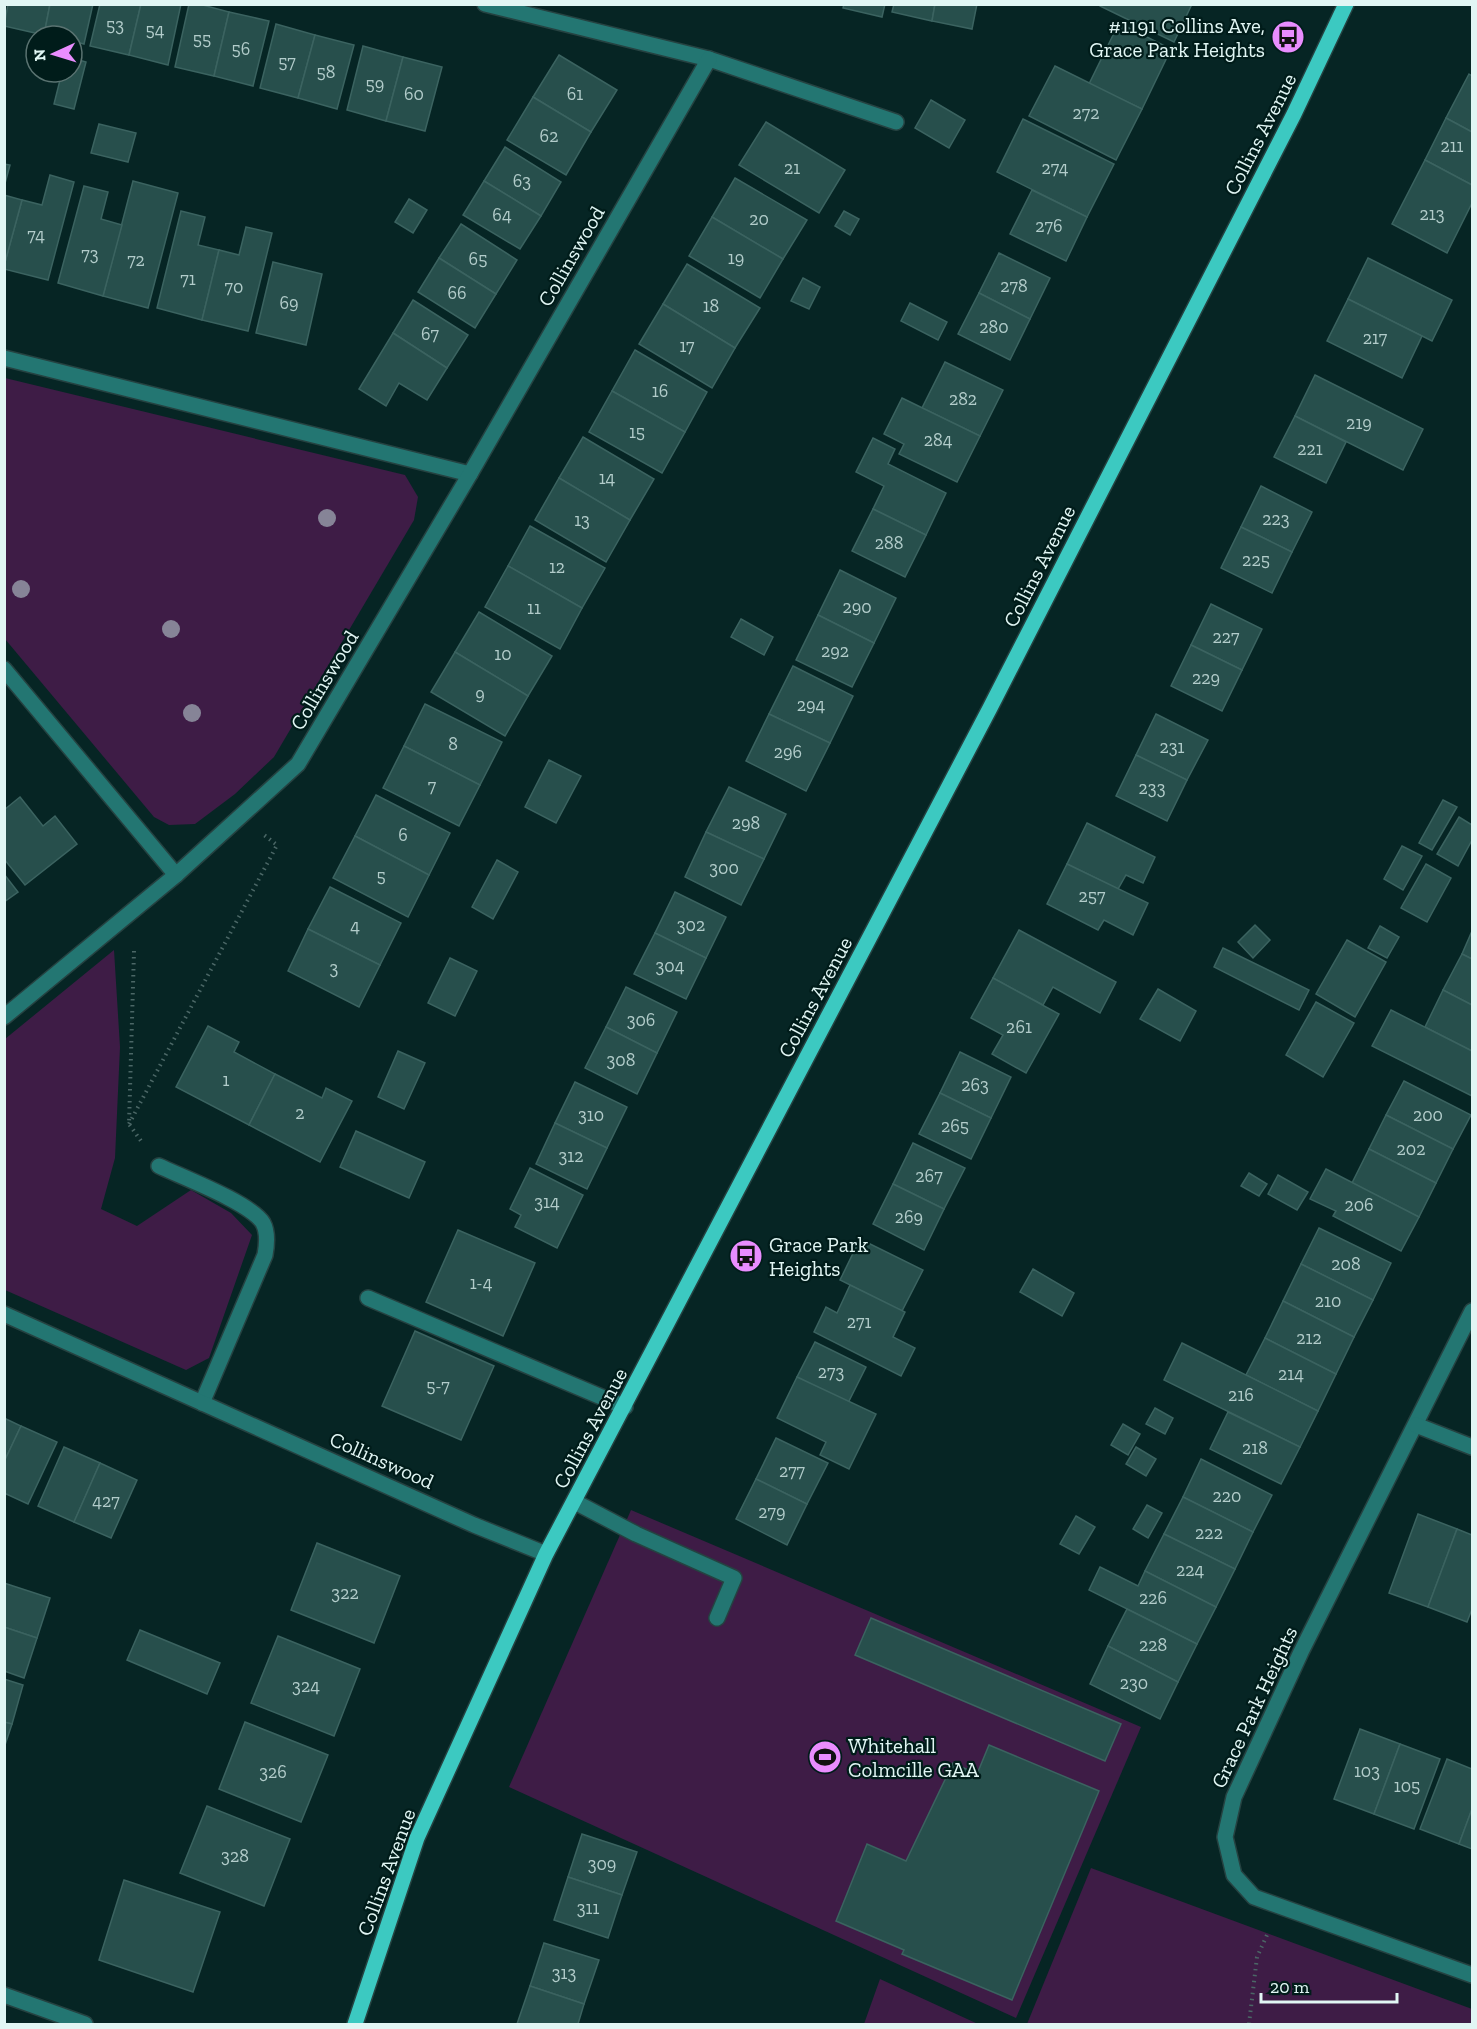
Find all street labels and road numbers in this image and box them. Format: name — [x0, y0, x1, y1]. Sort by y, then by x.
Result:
street label: Collins Avenue — [1219, 69, 1301, 199]
street label: Collinswood — [532, 201, 610, 311]
street label: Collins Avenue — [998, 501, 1080, 631]
street label: Collinswood — [285, 625, 364, 734]
street label: Collins Avenue — [773, 932, 857, 1062]
street label: Collins Avenue — [548, 1363, 632, 1493]
street label: Collinswood — [326, 1426, 438, 1494]
street label: Grace Park Heights — [1206, 1622, 1302, 1792]
street label: Collins Avenue — [351, 1805, 421, 1939]

